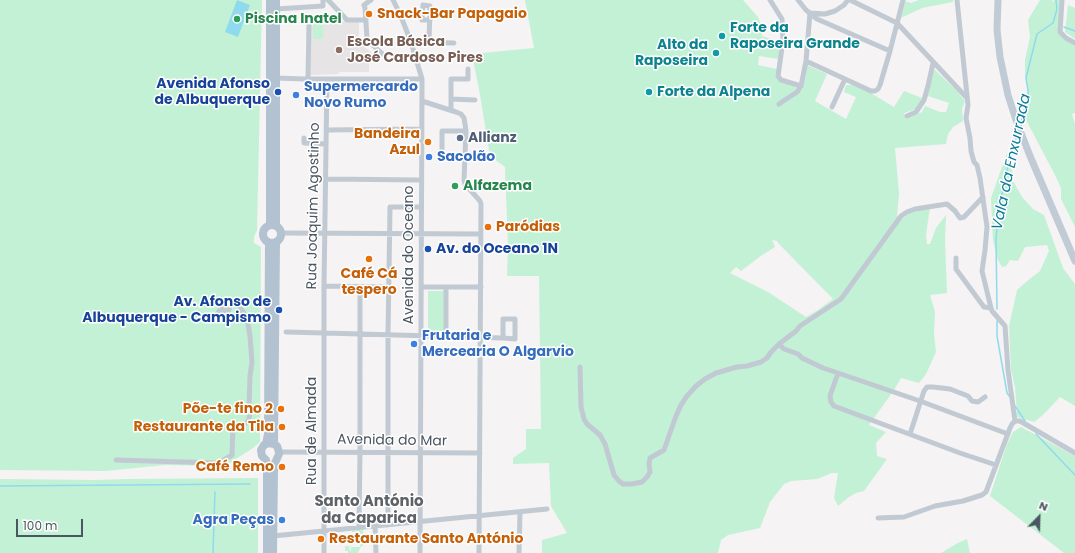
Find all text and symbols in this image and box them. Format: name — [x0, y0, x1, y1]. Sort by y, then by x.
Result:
place label: Snack-Bar Papagaio — [377, 6, 527, 22]
marker: Snack-Bar Papagaio — [364, 9, 374, 19]
place label: Piscina Inatel — [245, 11, 342, 27]
marker: Piscina Inatel — [232, 14, 242, 24]
place label: Forte da Raposeira Grande — [730, 20, 860, 52]
marker: Forte da Raposeira Grande — [717, 31, 727, 41]
place label: Escola Básica José Cardoso Pires — [347, 34, 483, 66]
place label: Alto da Raposeira — [635, 37, 708, 70]
marker: Escola Básica José Cardoso Pires — [334, 45, 344, 55]
marker: Alto da Raposeira — [711, 48, 721, 58]
place label: Avenida Afonso de Albuquerque — [154, 76, 270, 108]
place label: Supermercardo Novo Rumo — [304, 79, 418, 112]
place label: Forte da Alpena — [657, 84, 770, 100]
marker: Avenida Afonso de Albuquerque — [273, 87, 283, 97]
marker: Forte da Alpena — [644, 87, 654, 97]
marker: Supermercardo Novo Rumo — [291, 90, 301, 100]
water label: Vala da Enxurrada — [989, 92, 1035, 232]
street label: Rua Joaquim Agostinho — [304, 122, 324, 290]
place label: Bandeira Azul — [354, 126, 420, 158]
place label: Allianz — [468, 130, 517, 146]
marker: Allianz — [455, 133, 465, 143]
marker: Bandeira Azul — [423, 137, 433, 147]
place label: Sacolão — [437, 149, 495, 165]
marker: Sacolão — [424, 152, 434, 162]
place label: Alfazema — [463, 178, 532, 194]
marker: Alfazema — [450, 181, 460, 191]
street label: Avenida do Oceano — [401, 186, 417, 324]
place label: Paródias — [496, 219, 560, 235]
marker: Paródias — [483, 222, 493, 232]
place label: Av. do Oceano 1N — [436, 241, 558, 257]
marker: Av. do Oceano 1N — [423, 244, 433, 254]
marker: Café Cá tespero — [364, 254, 374, 264]
place label: Café Cá tespero — [341, 266, 397, 298]
place label: Av. Afonso de Albuquerque - Campismo — [82, 294, 271, 326]
marker: Av. Afonso de Albuquerque - Campismo — [274, 305, 284, 315]
place label: Frutaria e Mercearia O Algarvio — [422, 328, 574, 360]
marker: Frutaria e Mercearia O Algarvio — [409, 339, 419, 349]
street label: Rua de Almada — [304, 377, 320, 485]
place label: Põe-te fino 2 — [183, 401, 273, 417]
marker: Põe-te fino 2 — [276, 404, 286, 414]
place label: Restaurante da Tila — [134, 419, 274, 435]
marker: Restaurante da Tila — [277, 422, 287, 432]
street label: Avenida do Mar — [337, 432, 447, 450]
place label: Café Remo — [196, 459, 274, 475]
marker: Café Remo — [277, 462, 287, 472]
district label: Santo António da Caparica — [314, 493, 424, 528]
north arrow — [1019, 497, 1059, 537]
text: N — [1037, 497, 1051, 515]
scale bar — [18, 511, 85, 537]
place label: Agra Peças — [193, 512, 274, 528]
marker: Agra Peças — [277, 515, 287, 525]
text: 100 m — [23, 517, 57, 534]
place label: Restaurante Santo António — [329, 531, 523, 547]
marker: Restaurante Santo António — [316, 534, 326, 544]

